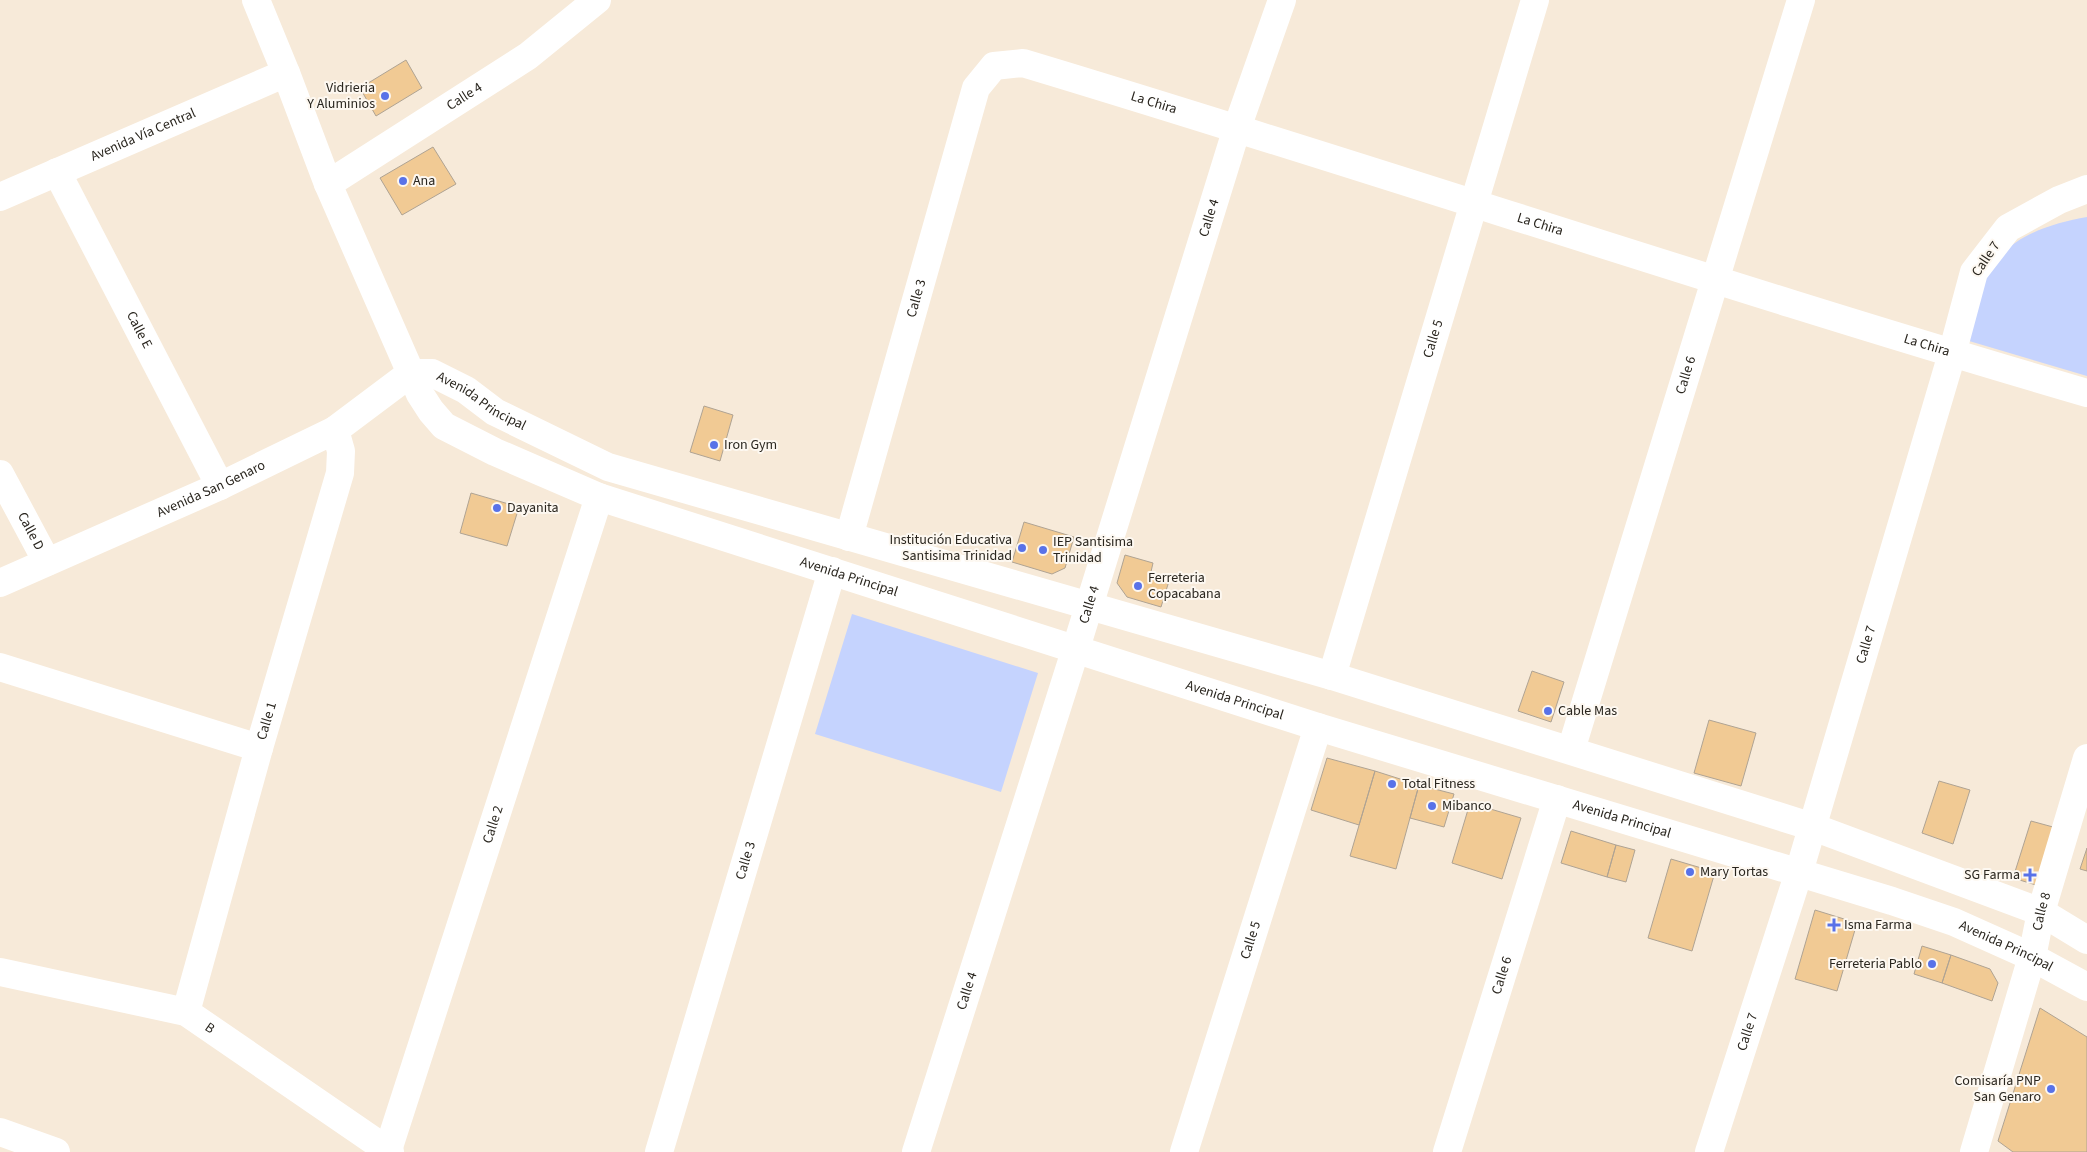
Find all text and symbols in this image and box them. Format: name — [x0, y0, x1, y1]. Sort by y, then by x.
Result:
place label: Vidrieria Y Aluminios — [306, 78, 375, 114]
street label: Calle 4 — [443, 78, 486, 116]
street label: La Chira — [1128, 86, 1179, 119]
marker: Vidrieria Y Aluminios — [379, 90, 391, 102]
street label: Avenida Vía Central — [87, 103, 199, 167]
place label: Ana — [413, 171, 435, 191]
marker: Ana — [397, 175, 409, 187]
street label: Calle 4 — [1194, 196, 1224, 239]
street label: La Chira — [1515, 208, 1566, 241]
street label: Calle 7 — [1967, 237, 2005, 281]
street label: Calle 3 — [902, 277, 931, 320]
street label: Calle E — [121, 308, 157, 352]
street label: Calle 5 — [1418, 317, 1448, 360]
street label: La Chira — [1901, 329, 1952, 362]
street label: Calle 6 — [1671, 354, 1701, 397]
street label: Avenida Principal — [433, 367, 530, 436]
place label: Iron Gym — [724, 435, 777, 455]
marker: Iron Gym — [708, 439, 720, 451]
street label: Avenida San Genaro — [154, 455, 269, 523]
place label: Dayanita — [507, 498, 559, 518]
marker: Dayanita — [491, 502, 503, 514]
street label: Calle D — [12, 509, 49, 554]
place label: Institución Educativa Santisima Trinidad — [889, 530, 1012, 566]
place label: IEP Santisima Trinidad — [1053, 532, 1133, 568]
marker: Institución Educativa Santisima Trinidad — [1016, 542, 1028, 554]
marker: IEP Santisima Trinidad — [1037, 544, 1049, 556]
street label: Avenida Principal — [797, 552, 901, 602]
place label: Ferreteria Copacabana — [1148, 568, 1221, 604]
marker: Ferreteria Copacabana — [1132, 580, 1144, 592]
street label: Calle 4 — [1074, 583, 1105, 626]
street label: Calle 7 — [1851, 623, 1881, 666]
street label: Avenida Principal — [1183, 675, 1287, 726]
street label: Calle 1 — [252, 700, 282, 743]
place label: Cable Mas — [1558, 701, 1617, 721]
marker: Cable Mas — [1542, 705, 1554, 717]
place label: Total Fitness — [1402, 774, 1475, 794]
marker: Total Fitness — [1386, 778, 1398, 790]
street label: Avenida Principal — [1570, 795, 1674, 844]
place label: Mibanco — [1442, 796, 1492, 816]
marker: Mibanco — [1426, 800, 1438, 812]
street label: Calle 2 — [478, 803, 509, 846]
street label: Calle 3 — [731, 839, 761, 882]
place label: Mary Tortas — [1700, 862, 1768, 882]
place label: SG Farma — [1964, 865, 2020, 885]
marker: Mary Tortas — [1684, 866, 1696, 878]
marker: SG Farma — [2024, 869, 2036, 881]
street label: Calle 8 — [2028, 890, 2056, 932]
place label: Isma Farma — [1844, 915, 1912, 935]
street label: Avenida Principal — [1956, 916, 2057, 977]
street label: Calle 5 — [1235, 919, 1266, 962]
marker: Isma Farma — [1828, 919, 1840, 931]
street label: Calle 6 — [1487, 954, 1517, 997]
place label: Ferreteria Pablo — [1829, 954, 1922, 974]
marker: Ferreteria Pablo — [1926, 958, 1938, 970]
street label: Calle 4 — [952, 969, 983, 1013]
street label: Calle 7 — [1732, 1010, 1763, 1054]
street label: B — [201, 1018, 219, 1039]
place label: Comisaría PNP San Genaro — [1954, 1071, 2041, 1107]
marker: Comisaría PNP San Genaro — [2045, 1083, 2057, 1095]

